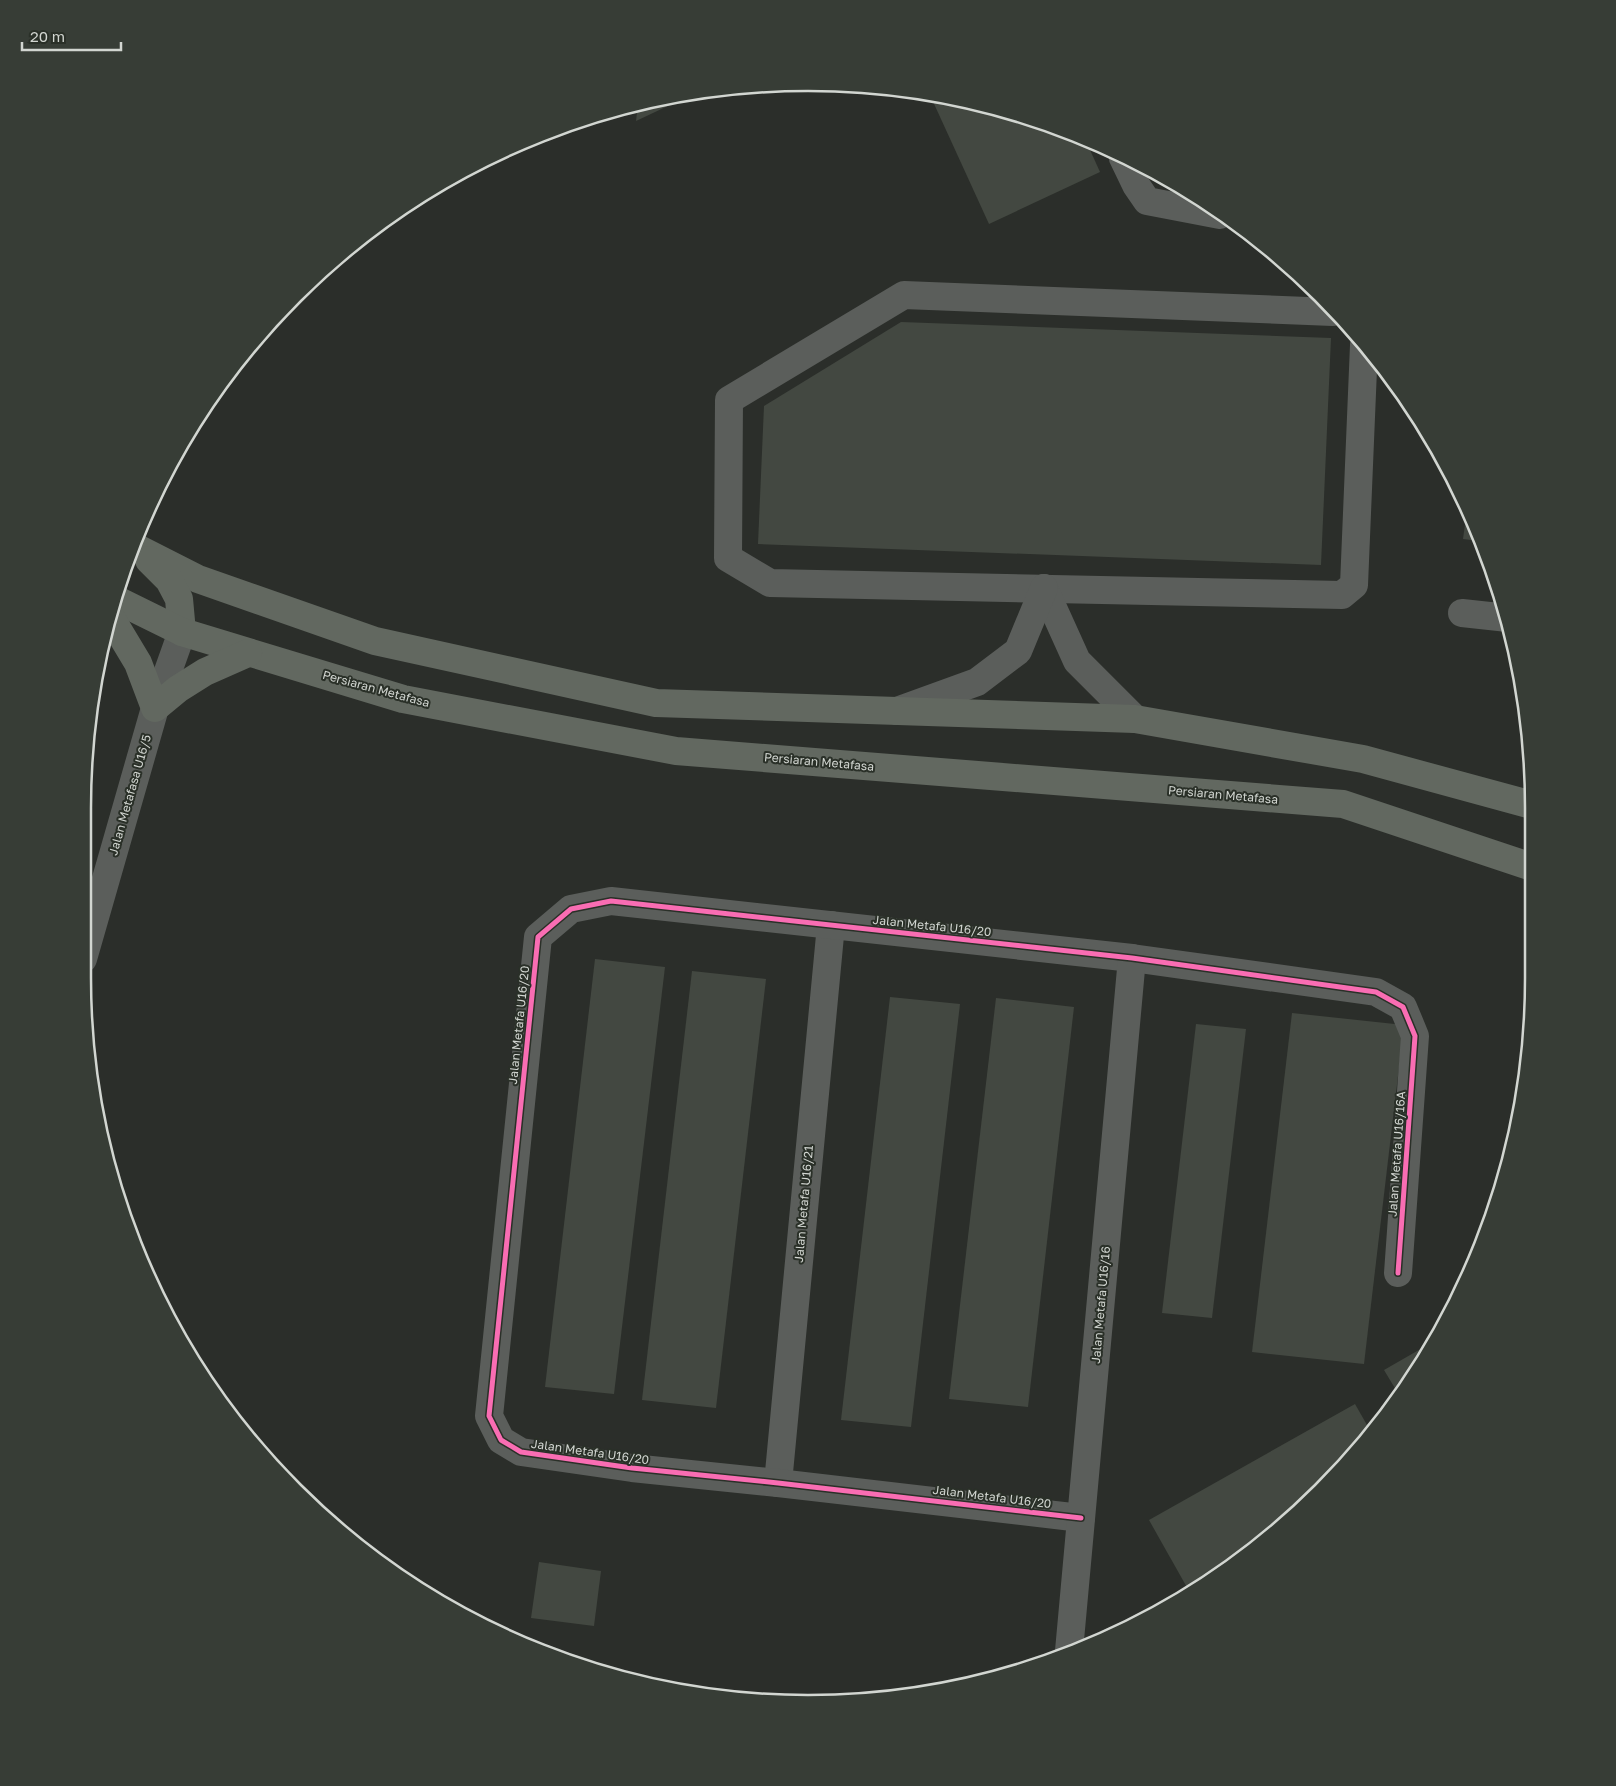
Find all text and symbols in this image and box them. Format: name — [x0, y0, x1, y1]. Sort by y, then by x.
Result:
scale bar — [22, 20, 121, 52]
text: 20 m — [30, 27, 65, 45]
street label: Persiaran Metafasa — [321, 667, 431, 710]
street label: Jalan Metafasa U16/5 — [105, 733, 154, 857]
street label: Persiaran Metafasa — [763, 749, 875, 774]
street label: Persiaran Metafasa — [1167, 782, 1279, 807]
street label: Jalan Metafa U16/20 — [872, 912, 992, 939]
street label: Jalan Metafa U16/20 — [505, 965, 532, 1085]
street label: Jalan Metafa U16/16A — [1385, 1091, 1408, 1217]
street label: Jalan Metafa U16/21 — [791, 1145, 816, 1263]
street label: Jalan Metafa U16/16 — [1088, 1246, 1113, 1364]
street label: Jalan Metafa U16/20 — [530, 1436, 650, 1467]
street label: Jalan Metafa U16/20 — [932, 1482, 1052, 1511]

